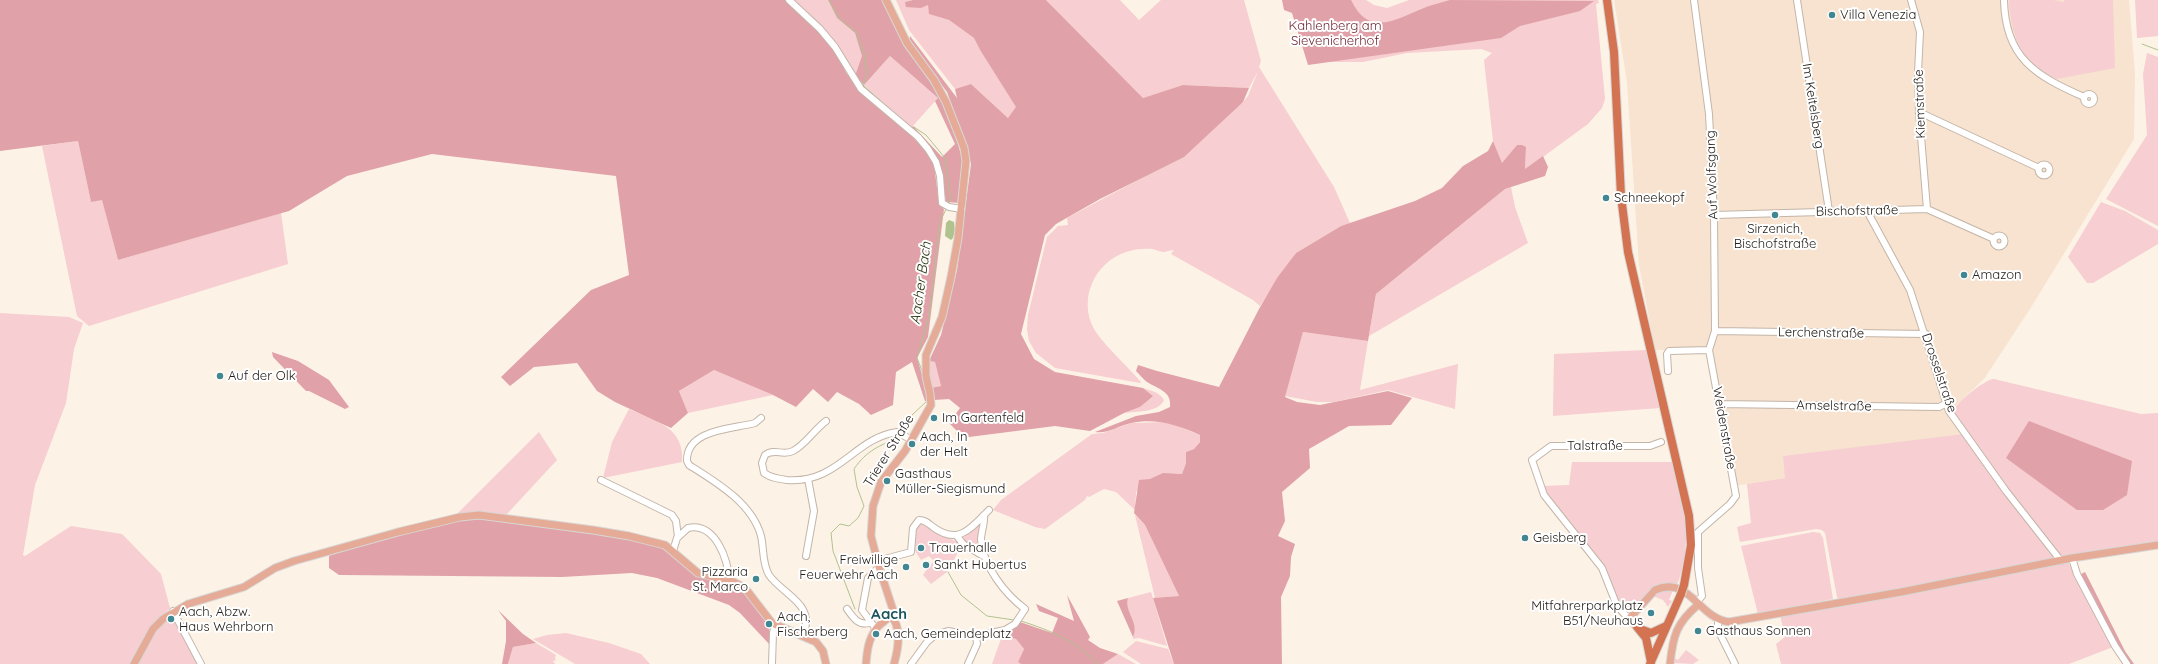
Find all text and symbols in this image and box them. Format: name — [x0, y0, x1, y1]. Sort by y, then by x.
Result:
place label: Villa Venezia — [1840, 7, 1916, 23]
marker: Villa Venezia — [1827, 10, 1837, 20]
park label: Kahlenberg am Sievenicherhof — [1288, 18, 1382, 49]
street label: Im Keitelsberg — [1799, 62, 1827, 150]
street label: Kiemstraße — [1911, 69, 1929, 139]
street label: Auf Wolfsgang — [1703, 130, 1721, 220]
place label: Schneekopf — [1614, 190, 1685, 206]
marker: Schneekopf — [1601, 193, 1611, 203]
street label: Bischofstraße — [1816, 202, 1898, 220]
marker: Sirzenich, Bischofstraße — [1770, 210, 1780, 220]
place label: Sirzenich, Bischofstraße — [1734, 221, 1816, 252]
water label: Aacher Bach — [907, 241, 935, 325]
place label: Amazon — [1972, 267, 2022, 283]
marker: Amazon — [1959, 270, 1969, 280]
street label: Lerchenstraße — [1778, 324, 1864, 342]
street label: Drosselstraße — [1918, 331, 1960, 415]
place label: Auf der Olk — [228, 368, 296, 384]
marker: Auf der Olk — [215, 371, 225, 381]
street label: Weidenstraße — [1709, 385, 1739, 471]
street label: Amselstraße — [1796, 398, 1872, 414]
place label: Im Gartenfeld — [942, 410, 1024, 426]
street label: Trierer Straße — [861, 412, 917, 490]
marker: Im Gartenfeld — [929, 413, 939, 423]
place label: Aach, In der Helt — [920, 429, 968, 460]
street label: Talstraße — [1567, 438, 1623, 454]
marker: Aach, In der Helt — [907, 439, 917, 449]
place label: Gasthaus Müller-Siegismund — [895, 466, 1005, 497]
marker: Gasthaus Müller-Siegismund — [882, 476, 892, 486]
place label: Geisberg — [1533, 530, 1586, 546]
marker: Geisberg — [1520, 533, 1530, 543]
place label: Trauerhalle — [929, 540, 997, 556]
marker: Trauerhalle — [916, 543, 926, 553]
place label: Freiwillige Feuerwehr Aach — [799, 552, 898, 583]
place label: Sankt Hubertus — [934, 557, 1026, 573]
marker: Sankt Hubertus — [921, 560, 931, 570]
marker: Freiwillige Feuerwehr Aach — [901, 562, 911, 572]
place label: Pizzaria St. Marco — [692, 564, 748, 595]
marker: Pizzaria St. Marco — [751, 574, 761, 584]
place label: Mitfahrerparkplatz B51/Neuhaus — [1531, 598, 1643, 629]
place label: Aach, Abzw. Haus Wehrborn — [179, 604, 273, 635]
district label: Aach — [871, 605, 907, 623]
marker: Mitfahrerparkplatz B51/Neuhaus — [1646, 608, 1656, 618]
place label: Aach, Fischerberg — [777, 609, 848, 640]
marker: Aach, Abzw. Haus Wehrborn — [166, 614, 176, 624]
marker: Aach, Fischerberg — [764, 619, 774, 629]
place label: Gasthaus Sonnen — [1706, 623, 1811, 639]
place label: Aach, Gemeindeplatz — [884, 626, 1011, 642]
marker: Gasthaus Sonnen — [1693, 626, 1703, 636]
marker: Aach, Gemeindeplatz — [871, 629, 881, 639]

